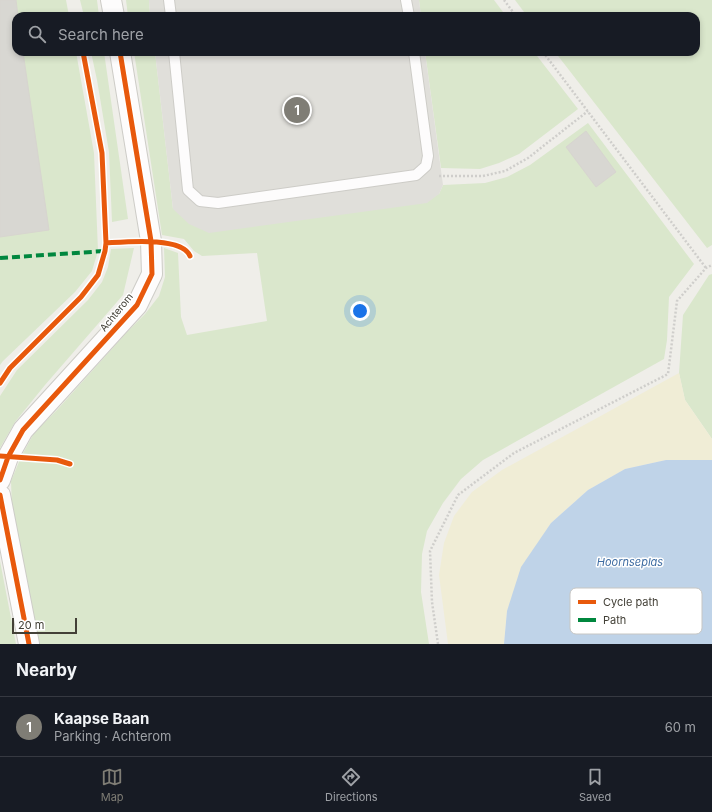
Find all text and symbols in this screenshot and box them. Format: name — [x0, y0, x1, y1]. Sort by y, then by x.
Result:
search box — [12, 12, 700, 56]
icon: search — [26, 23, 48, 45]
text: Search here — [58, 25, 144, 44]
pin: 1 — [284, 95, 310, 125]
street label: Achterom — [97, 290, 135, 334]
your location — [350, 301, 370, 321]
water label: Hoornseplas — [597, 555, 663, 569]
legend — [570, 588, 702, 634]
text: Cycle path — [603, 595, 659, 609]
text: Path — [603, 613, 626, 627]
scale bar — [12, 616, 77, 635]
text: 20 m — [18, 618, 44, 632]
text: Nearby — [16, 660, 77, 680]
text: Kaapse Baan — [54, 709, 149, 728]
text: 1 — [26, 719, 32, 735]
text: 60 m — [665, 719, 696, 735]
text: Parking · Achterom — [54, 728, 171, 744]
tab: Map — [101, 766, 124, 804]
tab: Directions — [325, 766, 378, 804]
tab: Saved — [579, 766, 611, 804]

